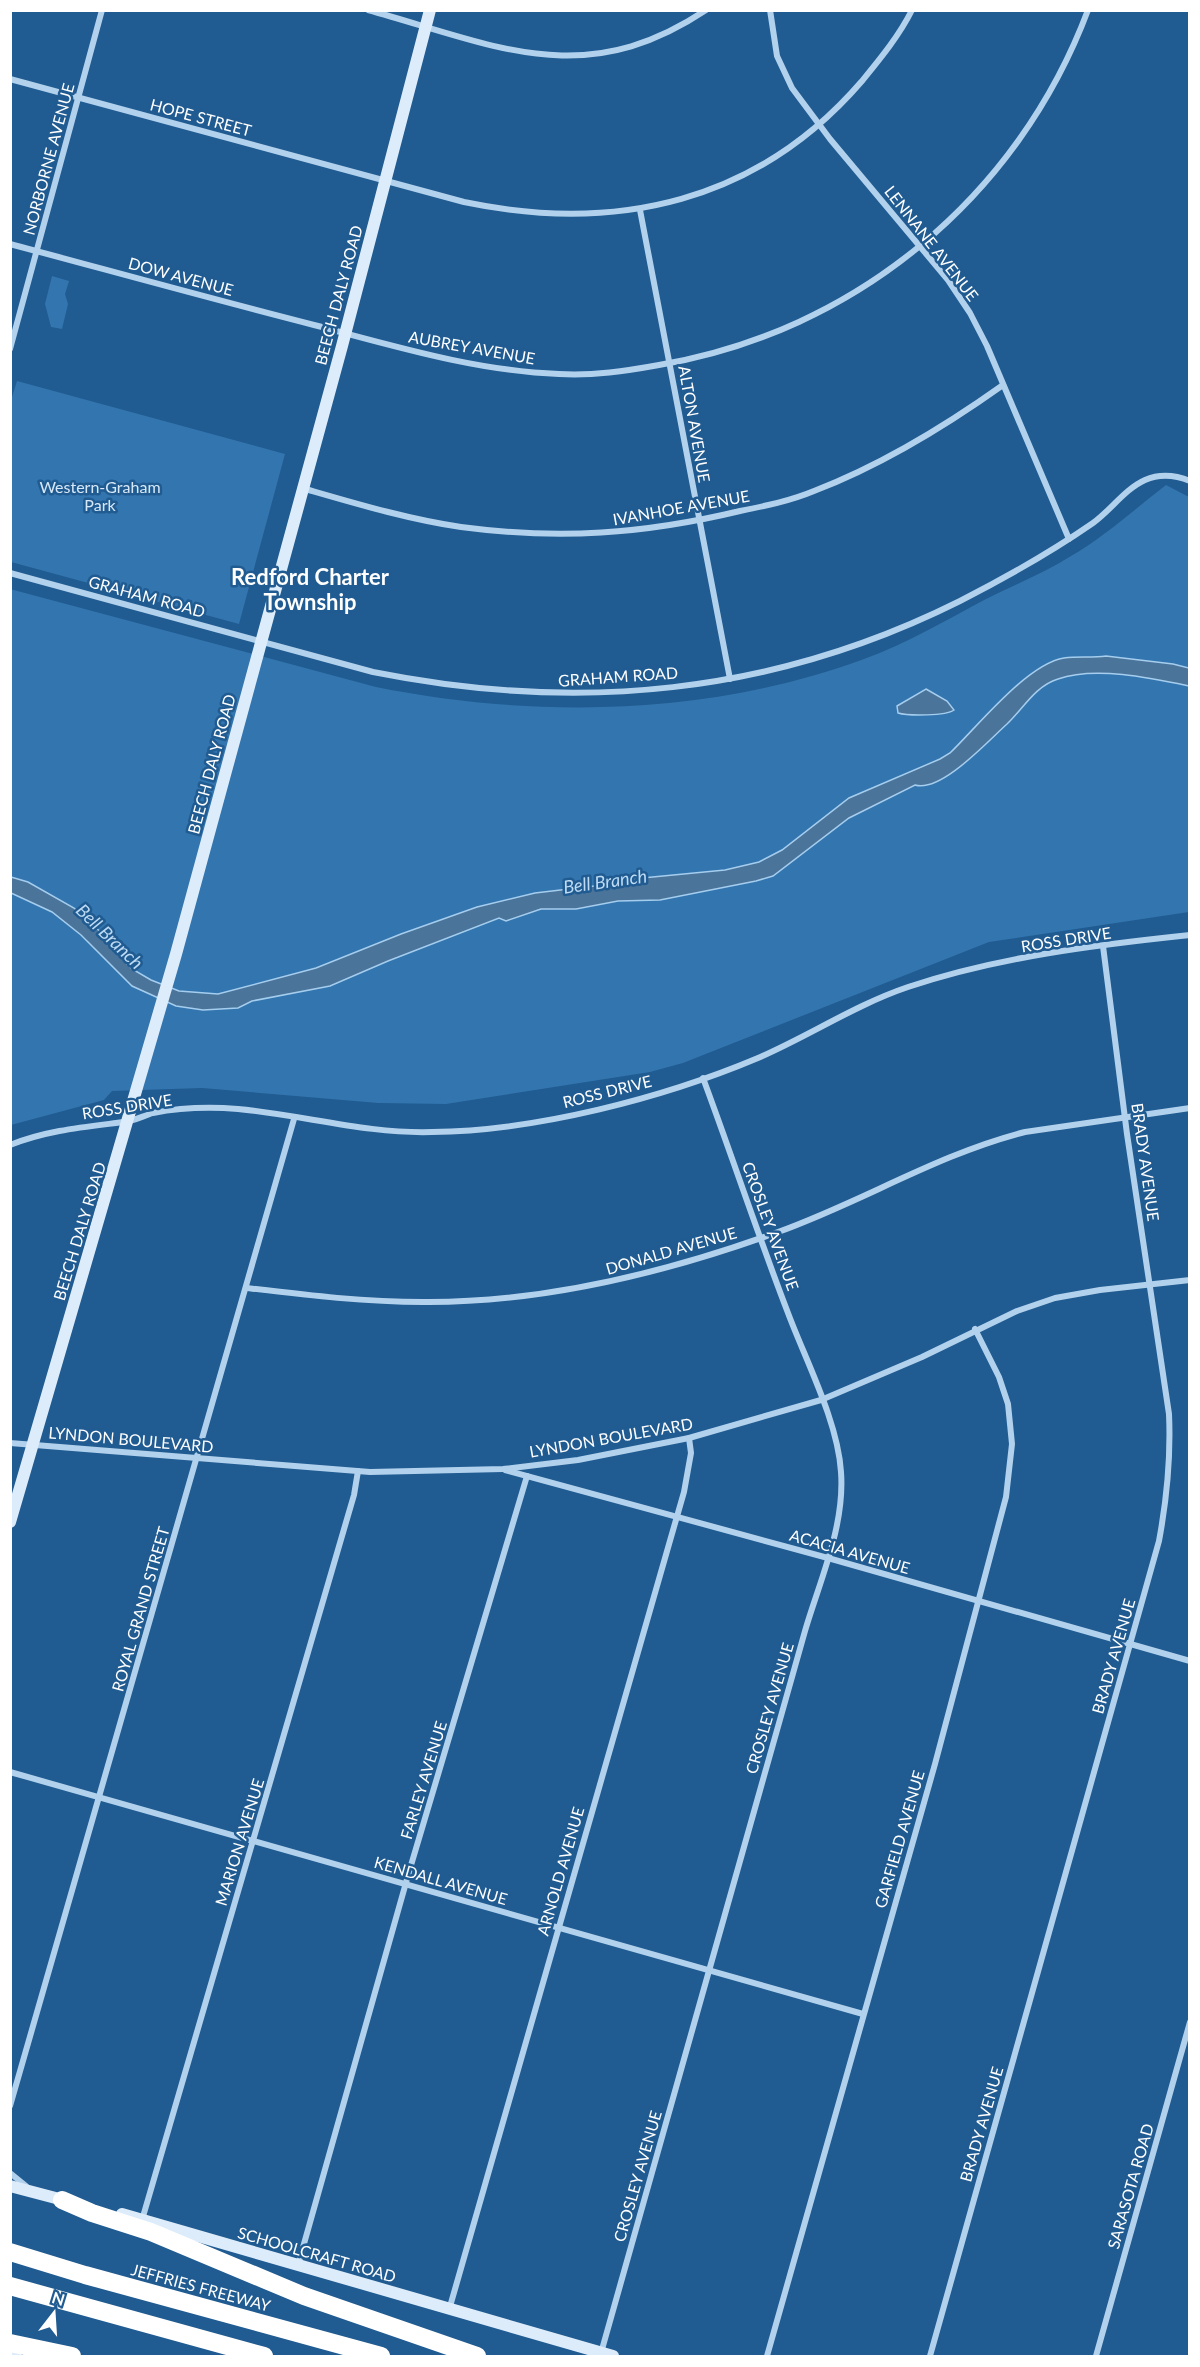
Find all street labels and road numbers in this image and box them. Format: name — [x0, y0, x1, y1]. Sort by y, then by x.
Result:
street label: NORBORNE AVENUE — [19, 81, 77, 237]
street label: HOPE STREET — [148, 94, 254, 140]
street label: LENNANE AVENUE — [881, 182, 983, 304]
street label: BEECH DALY ROAD — [310, 223, 366, 367]
street label: DOW AVENUE — [126, 253, 236, 299]
street label: AUBREY AVENUE — [407, 327, 537, 367]
street label: ALTON AVENUE — [675, 364, 715, 484]
street label: IVANHOE AVENUE — [611, 486, 751, 528]
street label: GRAHAM ROAD — [87, 571, 207, 621]
street label: GRAHAM ROAD — [557, 662, 679, 690]
street label: BEECH DALY ROAD — [183, 692, 239, 836]
street label: ROSS DRIVE — [1020, 923, 1112, 955]
street label: ROSS DRIVE — [561, 1071, 653, 1111]
street label: ROSS DRIVE — [81, 1090, 173, 1122]
street label: BRADY AVENUE — [1128, 1102, 1164, 1222]
street label: BEECH DALY ROAD — [49, 1159, 109, 1303]
street label: CROSLEY AVENUE — [739, 1159, 803, 1293]
street label: DONALD AVENUE — [603, 1222, 739, 1278]
street label: LYNDON BOULEVARD — [528, 1413, 694, 1461]
street label: LYNDON BOULEVARD — [48, 1422, 214, 1456]
street label: ROYAL GRAND STREET — [107, 1524, 173, 1694]
street label: ACACIA AVENUE — [788, 1525, 912, 1577]
street label: BRADY AVENUE — [1087, 1596, 1139, 1716]
street label: CROSLEY AVENUE — [741, 1640, 797, 1776]
street label: FARLEY AVENUE — [396, 1719, 450, 1841]
street label: GARFIELD AVENUE — [870, 1768, 928, 1910]
street label: MARION AVENUE — [211, 1776, 267, 1908]
street label: ARNOLD AVENUE — [533, 1804, 587, 1938]
street label: KENDALL AVENUE — [372, 1852, 510, 1908]
street label: BRADY AVENUE — [955, 2064, 1007, 2184]
street label: CROSLEY AVENUE — [609, 2108, 665, 2244]
street label: SARASOTA ROAD — [1103, 2121, 1157, 2251]
street label: SCHOOLCRAFT ROAD — [236, 2222, 398, 2286]
street label: JEFFRIES FREEWAY — [129, 2259, 273, 2315]

